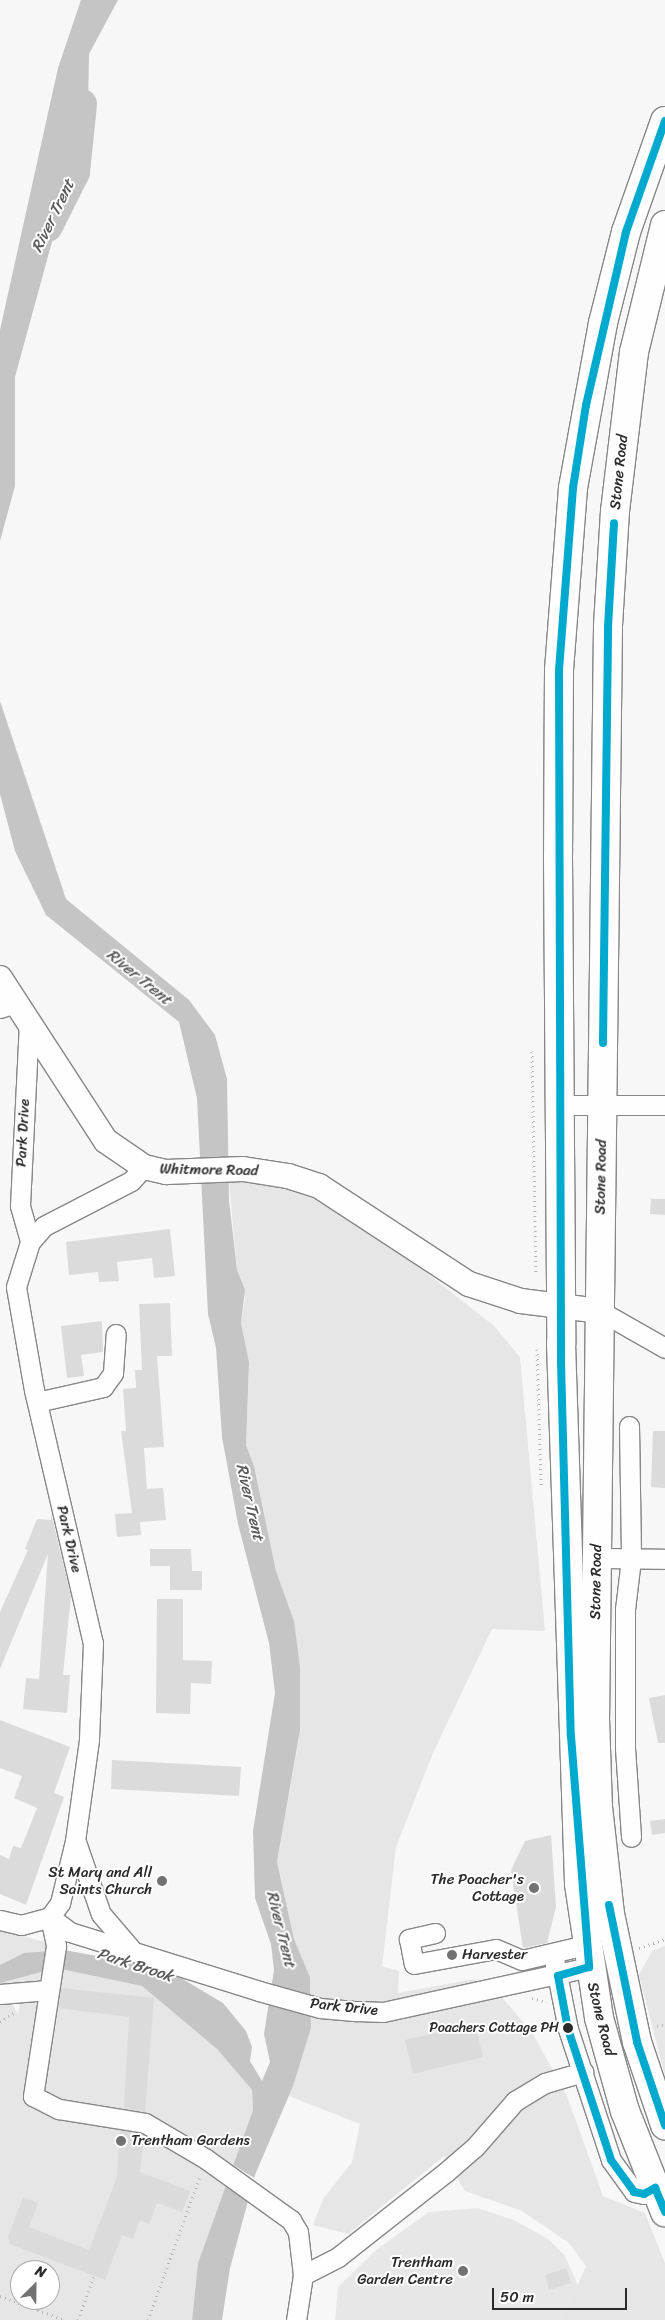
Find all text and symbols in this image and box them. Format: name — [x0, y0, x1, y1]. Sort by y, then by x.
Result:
water label: River Trent — [27, 177, 79, 255]
street label: Stone Road — [606, 434, 632, 510]
water label: River Trent — [103, 945, 175, 1009]
street label: Park Drive — [12, 1098, 34, 1168]
street label: Stone Road — [591, 1139, 611, 1215]
street label: Whitmore Road — [160, 1160, 258, 1180]
water label: River Trent — [232, 1462, 268, 1542]
street label: Park Drive — [53, 1504, 85, 1574]
street label: Stone Road — [586, 1544, 606, 1620]
place label: St Mary and All Saints Church — [49, 1863, 152, 1898]
place label: The Poacher's Cottage — [431, 1870, 524, 1905]
marker: St Mary and All Saints Church — [156, 1875, 168, 1887]
marker: The Poacher's Cottage — [528, 1882, 540, 1894]
water label: River Trent — [262, 1889, 300, 1969]
water label: Park Brook — [95, 1944, 175, 1986]
place label: Harvester — [462, 1946, 527, 1964]
marker: Harvester — [446, 1949, 458, 1961]
street label: Stone Road — [583, 1980, 619, 2058]
street label: Park Drive — [309, 1994, 379, 2020]
place label: Poachers Cottage PH — [429, 2020, 559, 2036]
marker: Poachers Cottage PH — [563, 2023, 573, 2033]
place label: Trentham Gardens — [131, 2132, 250, 2150]
marker: Trentham Gardens — [115, 2135, 127, 2147]
place label: Trentham Garden Centre — [357, 2253, 453, 2288]
text: N — [31, 2258, 50, 2285]
north arrow — [10, 2260, 60, 2310]
marker: Trentham Garden Centre — [457, 2265, 469, 2277]
scale bar — [495, 2278, 630, 2310]
text: 50 m — [500, 2284, 534, 2310]

